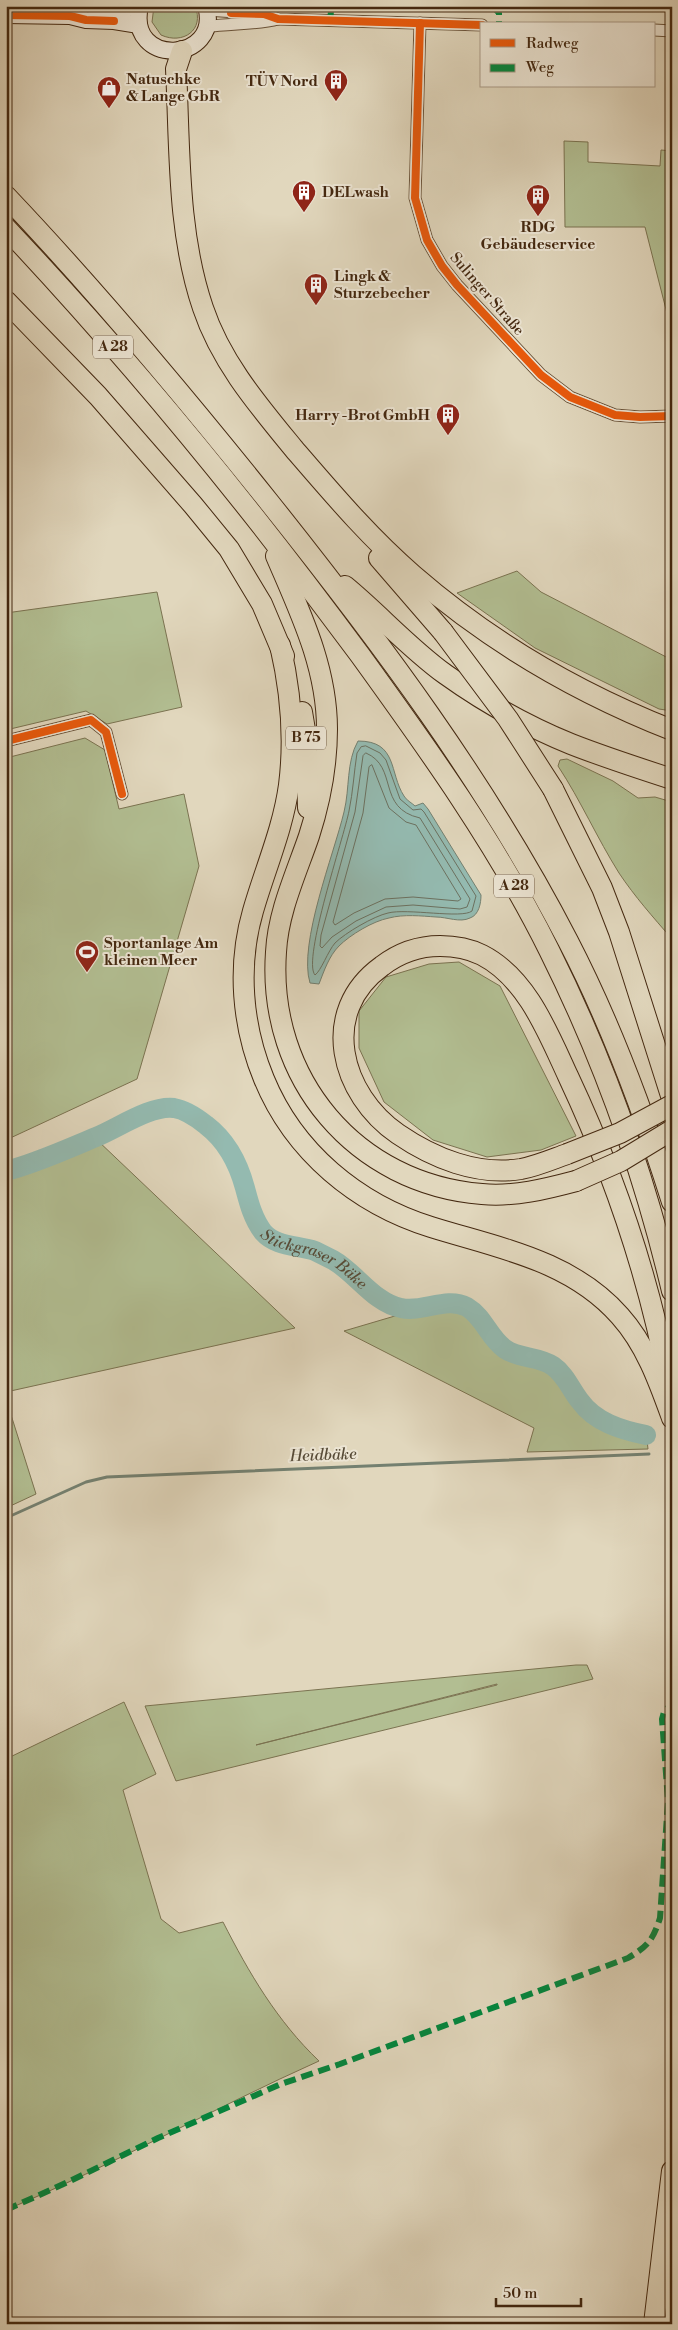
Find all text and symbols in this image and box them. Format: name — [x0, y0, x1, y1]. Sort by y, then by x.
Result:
legend — [480, 22, 656, 88]
text: Radweg — [526, 34, 579, 53]
text: Weg — [525, 58, 554, 77]
building icon: TÜV Nord — [323, 68, 349, 102]
place label: Natuschke & Lange GbR — [126, 70, 221, 106]
place label: TÜV Nord — [246, 71, 319, 91]
shop icon: Natuschke & Lange GbR — [96, 75, 122, 109]
building icon: DELwash — [291, 179, 317, 213]
place label: DELwash — [322, 183, 390, 202]
building icon: RDG Gebäudeservice — [525, 183, 551, 217]
place label: RDG Gebäudeservice — [481, 218, 595, 254]
street label: Sulinger Straße — [446, 248, 528, 340]
place label: Lingk & Sturzebecher — [334, 267, 431, 303]
building icon: Lingk & Sturzebecher — [303, 272, 329, 306]
road number: A 28 — [93, 336, 133, 358]
building icon: Harry -Brot GmbH — [435, 402, 461, 436]
place label: Harry -Brot GmbH — [295, 406, 431, 425]
road number: B 75 — [286, 726, 326, 750]
road number: A 28 — [494, 874, 534, 898]
place label: Sportanlage Am kleinen Meer — [104, 934, 219, 970]
sports icon: Sportanlage Am kleinen Meer — [74, 939, 100, 973]
water label: Stickgraser Bäke — [256, 1225, 372, 1294]
water label: Heidbäke — [288, 1444, 357, 1466]
scale bar — [496, 2275, 580, 2307]
text: 50 m — [503, 2284, 537, 2303]

